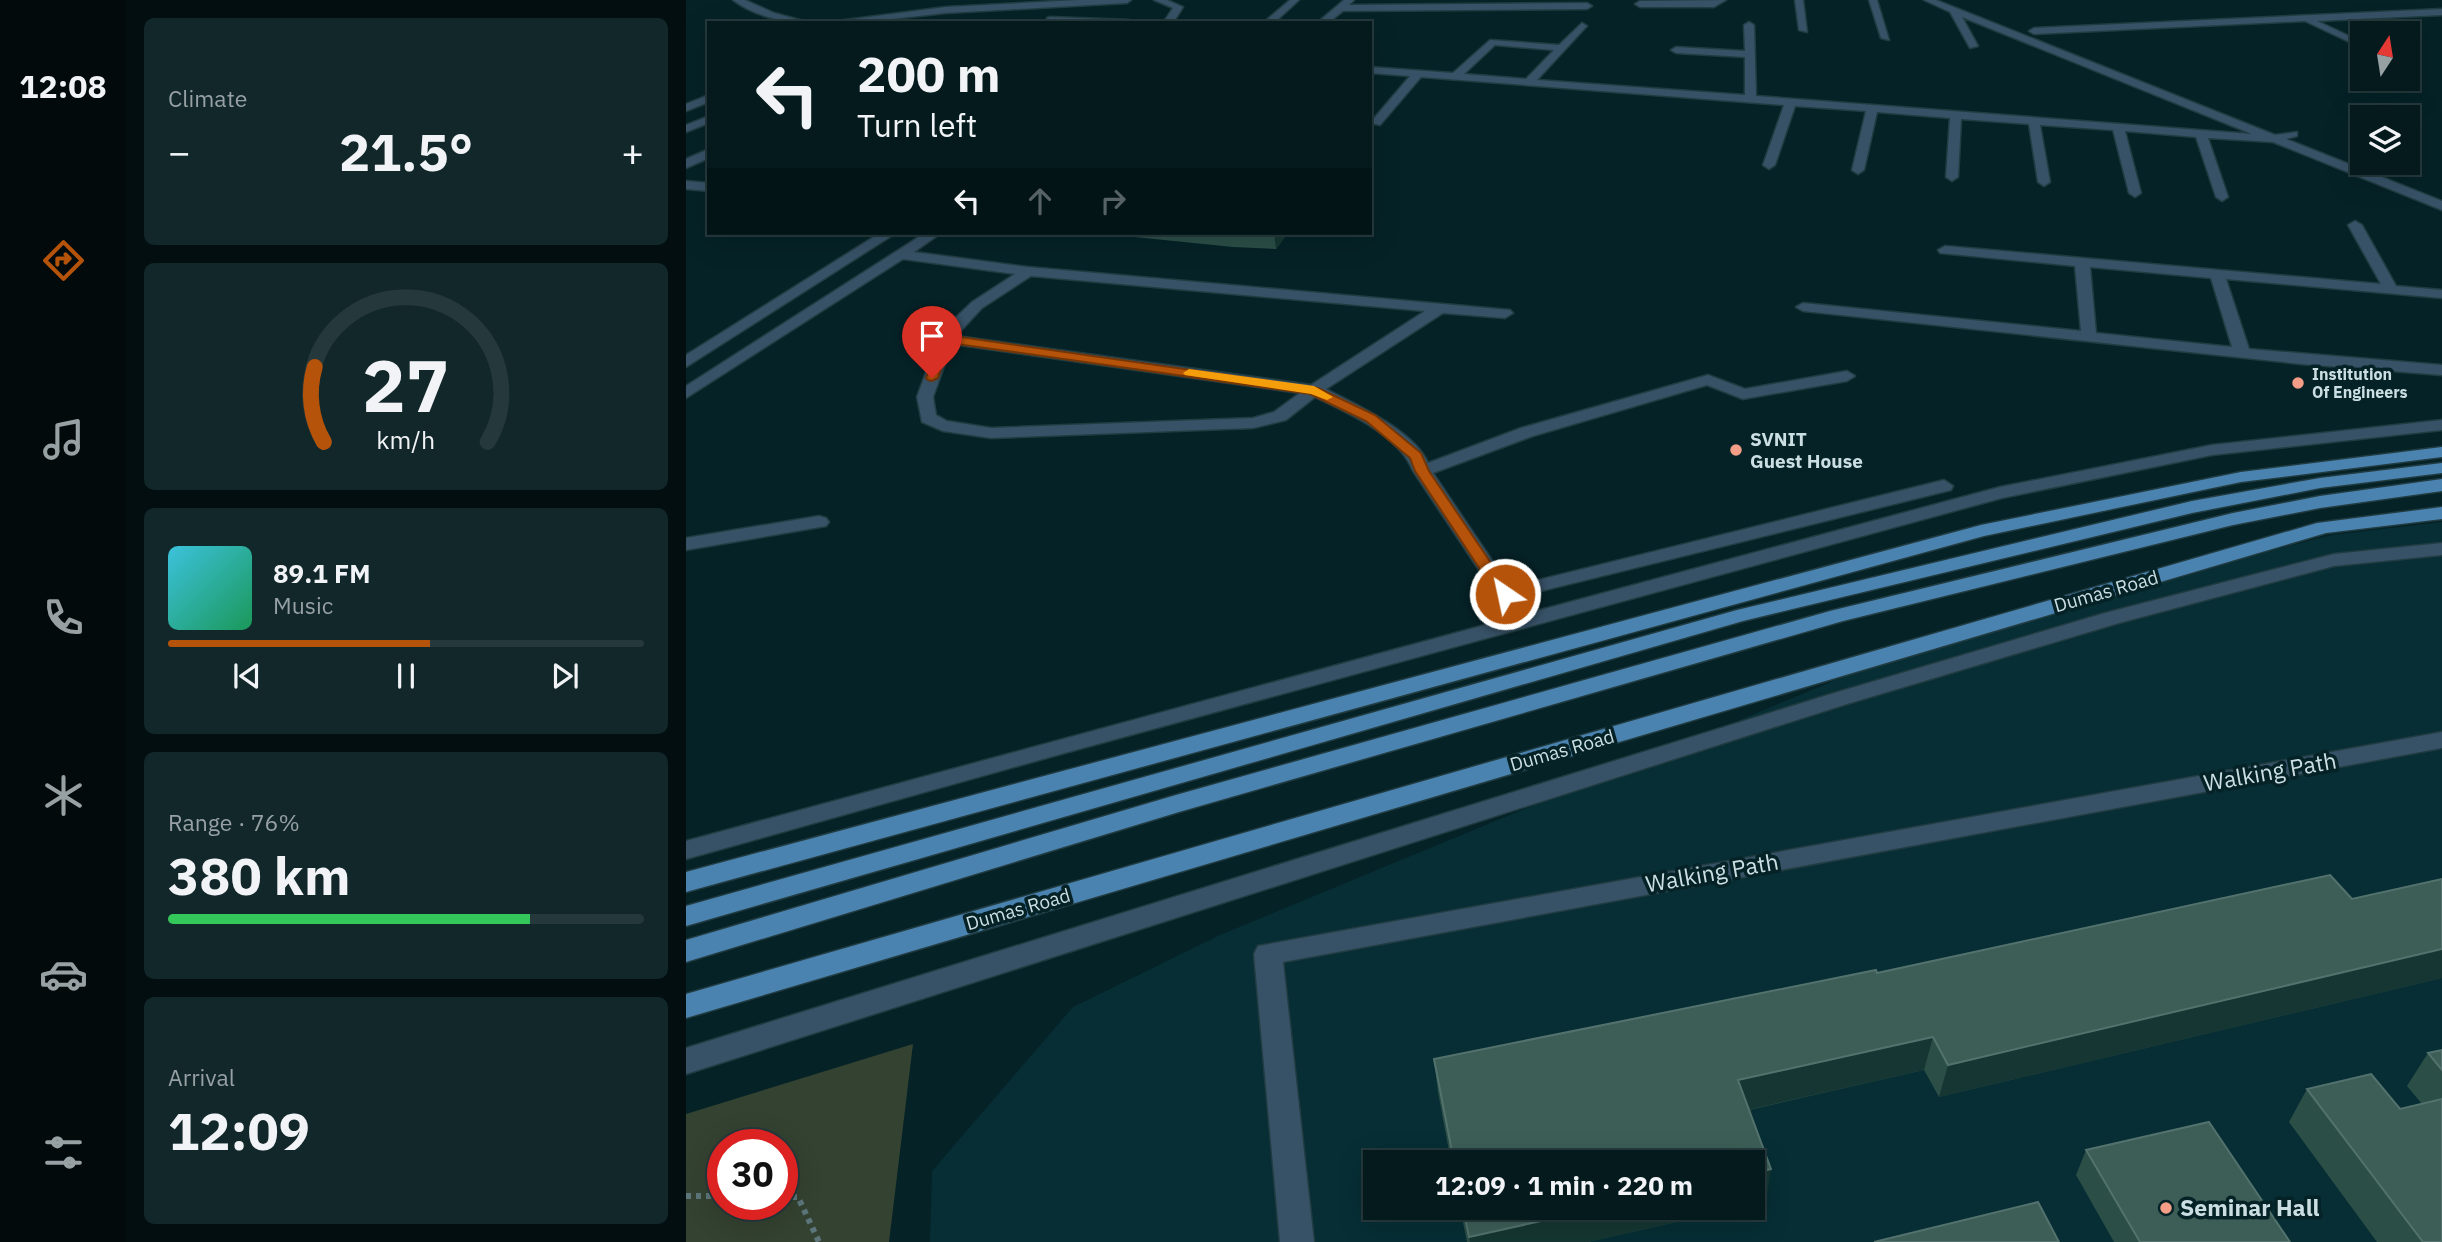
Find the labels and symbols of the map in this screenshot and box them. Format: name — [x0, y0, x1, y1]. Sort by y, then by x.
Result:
north arrow — [2350, 21, 2420, 91]
pin — [902, 306, 962, 378]
place label: Institution Of Engineers — [2312, 364, 2408, 402]
marker: Institution Of Engineers — [2290, 375, 2306, 391]
place label: SVNIT Guest House — [1750, 427, 1863, 473]
marker: SVNIT Guest House — [1728, 442, 1744, 458]
position arrow — [1468, 557, 1542, 631]
street label: Dumas Road — [2051, 565, 2161, 617]
street label: Dumas Road — [1507, 724, 1617, 776]
street label: Walking Path — [2201, 745, 2339, 797]
street label: Walking Path — [1643, 846, 1781, 898]
street label: Dumas Road — [963, 883, 1073, 935]
speed limit sign: 30 — [707, 1129, 798, 1220]
place label: Seminar Hall — [2180, 1192, 2319, 1222]
marker: Seminar Hall — [2158, 1200, 2174, 1216]

